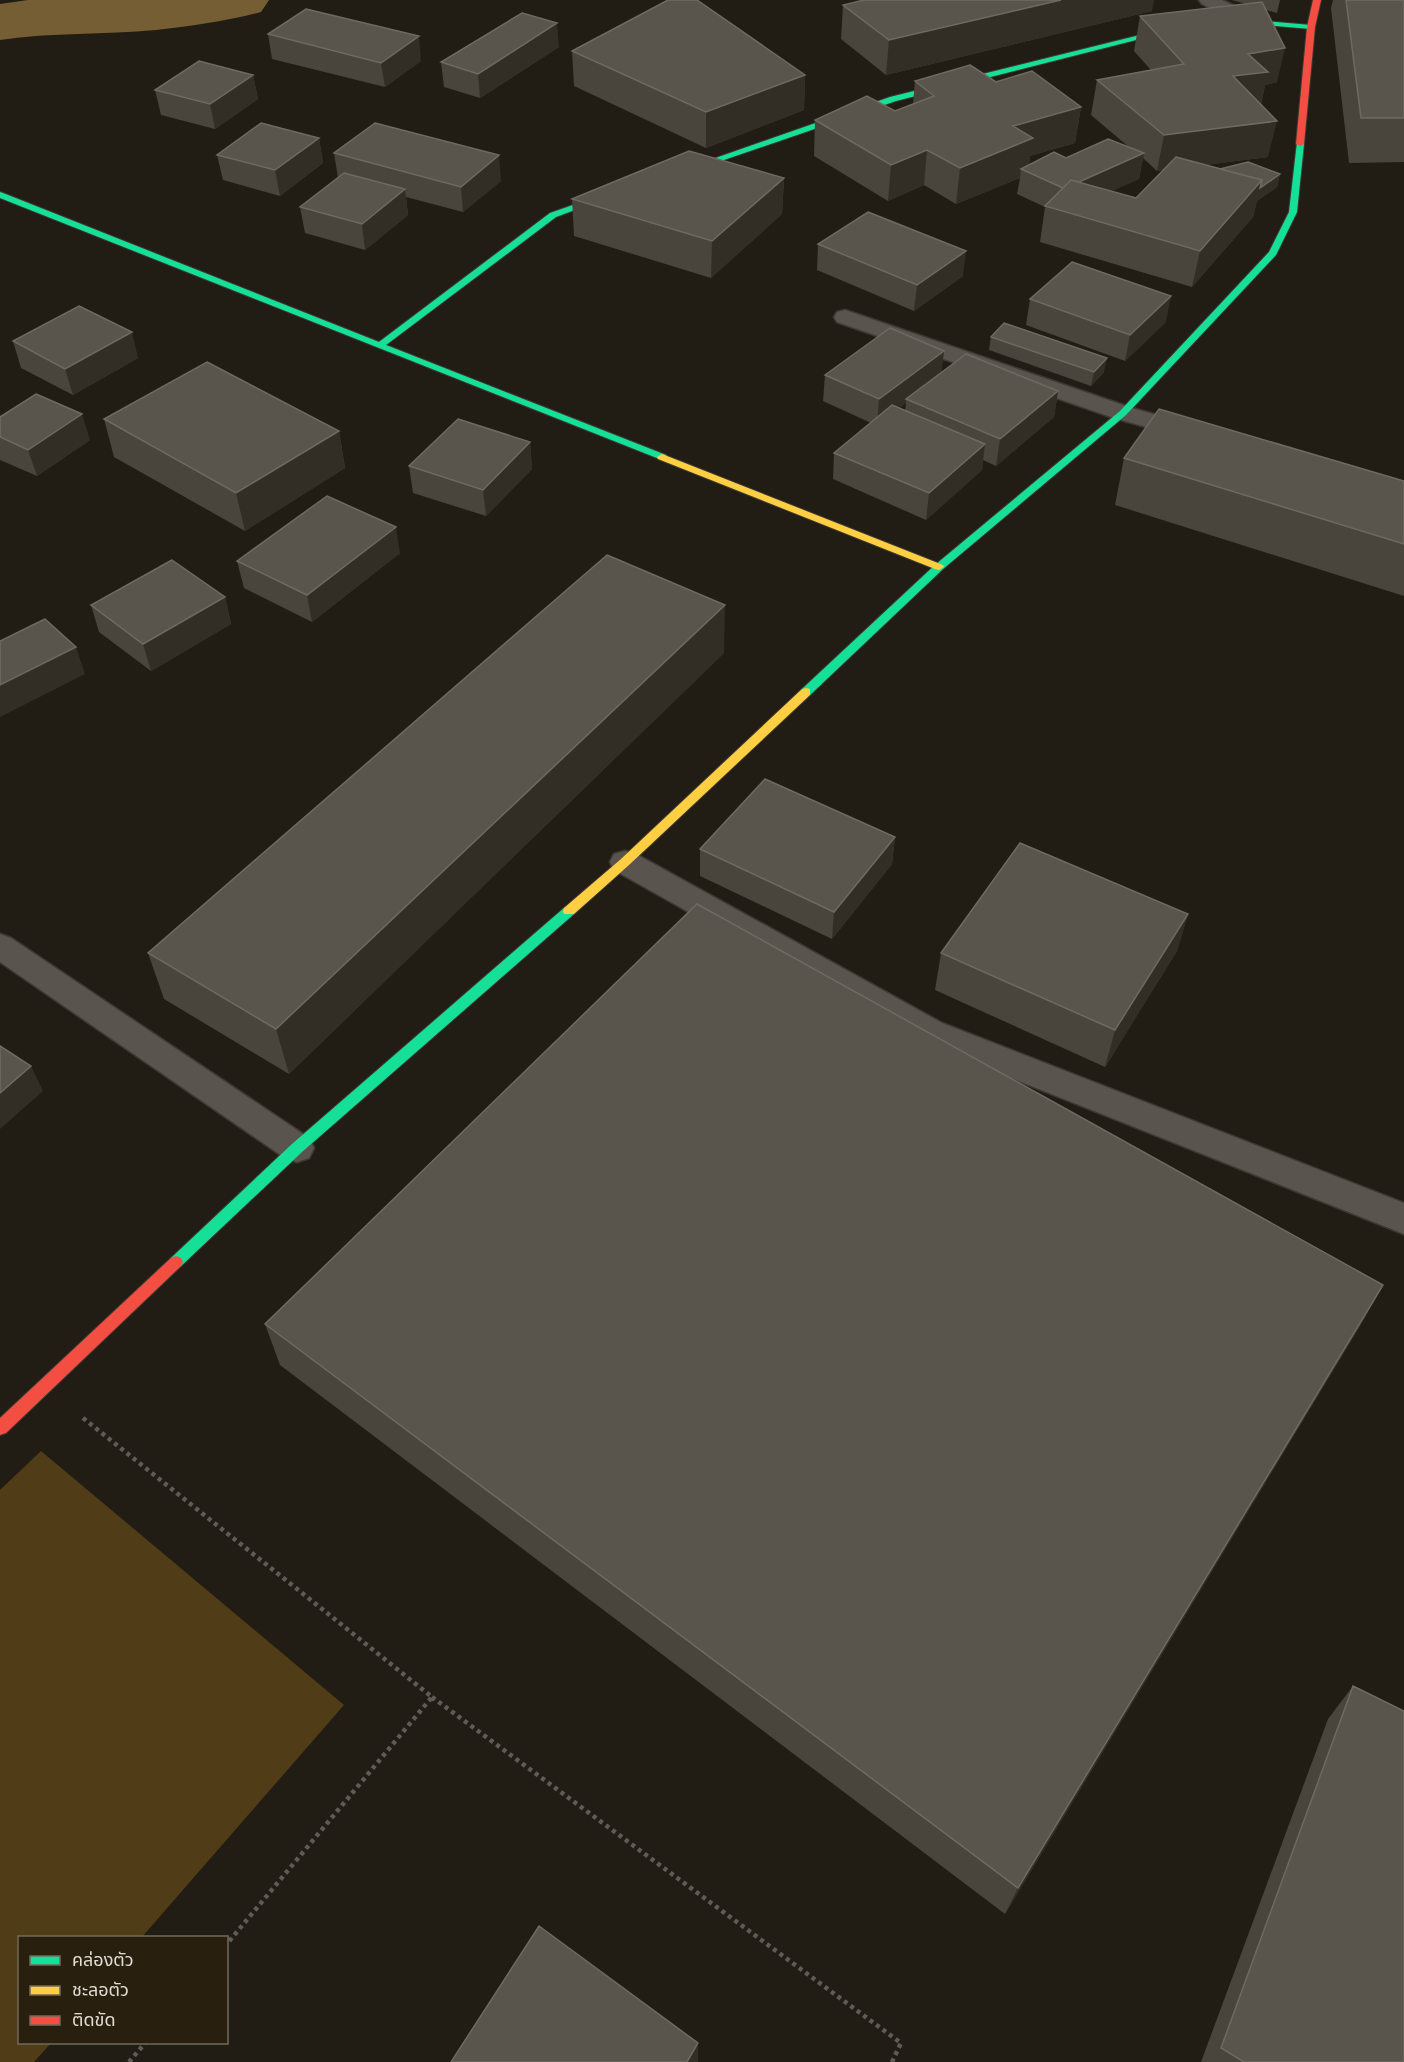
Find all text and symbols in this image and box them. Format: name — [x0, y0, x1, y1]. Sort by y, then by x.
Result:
legend — [18, 1936, 228, 2044]
text: คล่องตัว — [72, 1949, 134, 1971]
text: ชะลอตัว — [72, 1979, 129, 2001]
text: ติดขัด — [72, 2009, 115, 2031]

